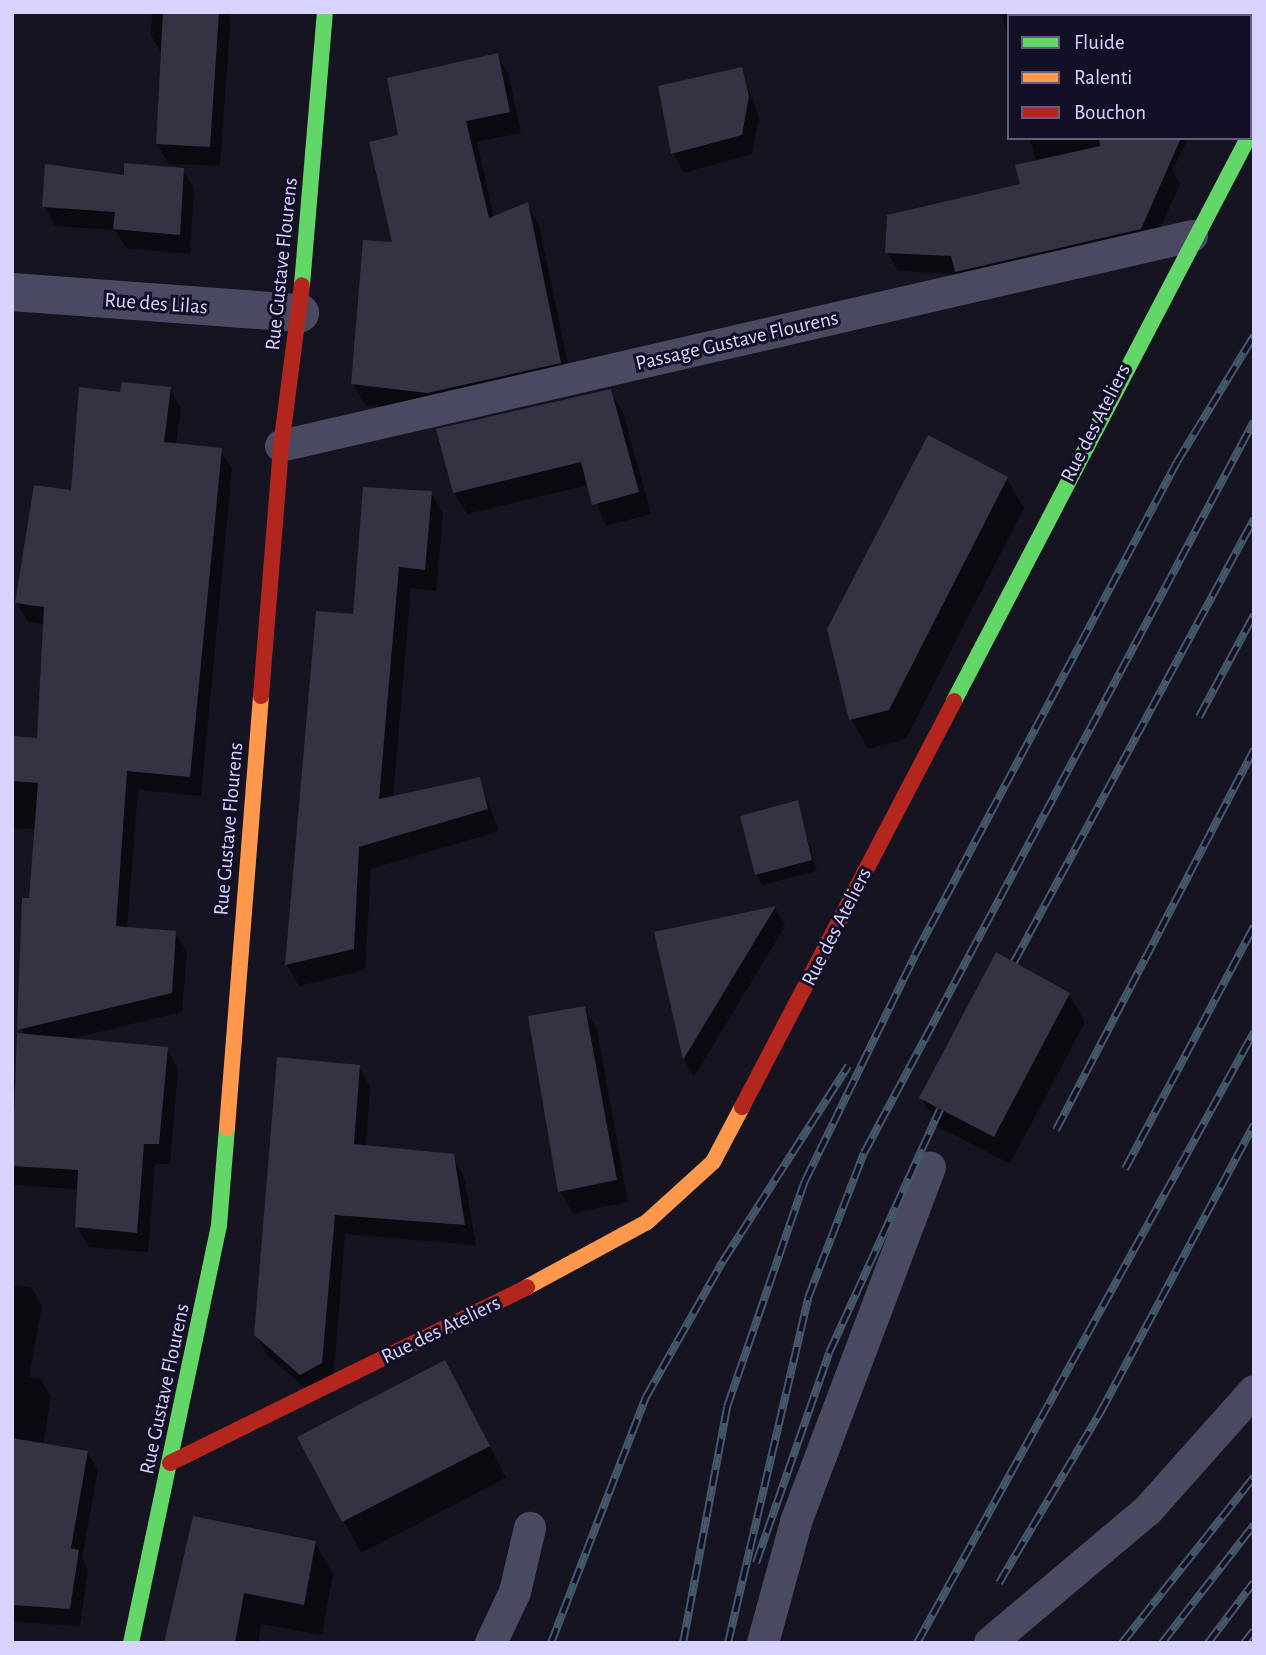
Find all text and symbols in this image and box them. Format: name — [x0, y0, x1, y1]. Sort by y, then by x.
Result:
legend — [1007, 14, 1252, 140]
text: Fluide — [1074, 32, 1125, 53]
text: Ralenti — [1074, 67, 1132, 88]
text: Bouchon — [1074, 102, 1146, 123]
street label: Rue Gustave Flourens — [260, 176, 304, 352]
street label: Rue des Lilas — [104, 288, 208, 320]
street label: Passage Gustave Flourens — [633, 305, 841, 377]
street label: Rue des Ateliers — [1055, 360, 1137, 486]
street label: Rue Gustave Flourens — [209, 741, 249, 917]
street label: Rue des Ateliers — [796, 864, 878, 990]
street label: Rue des Ateliers — [377, 1290, 505, 1370]
street label: Rue Gustave Flourens — [135, 1301, 195, 1477]

